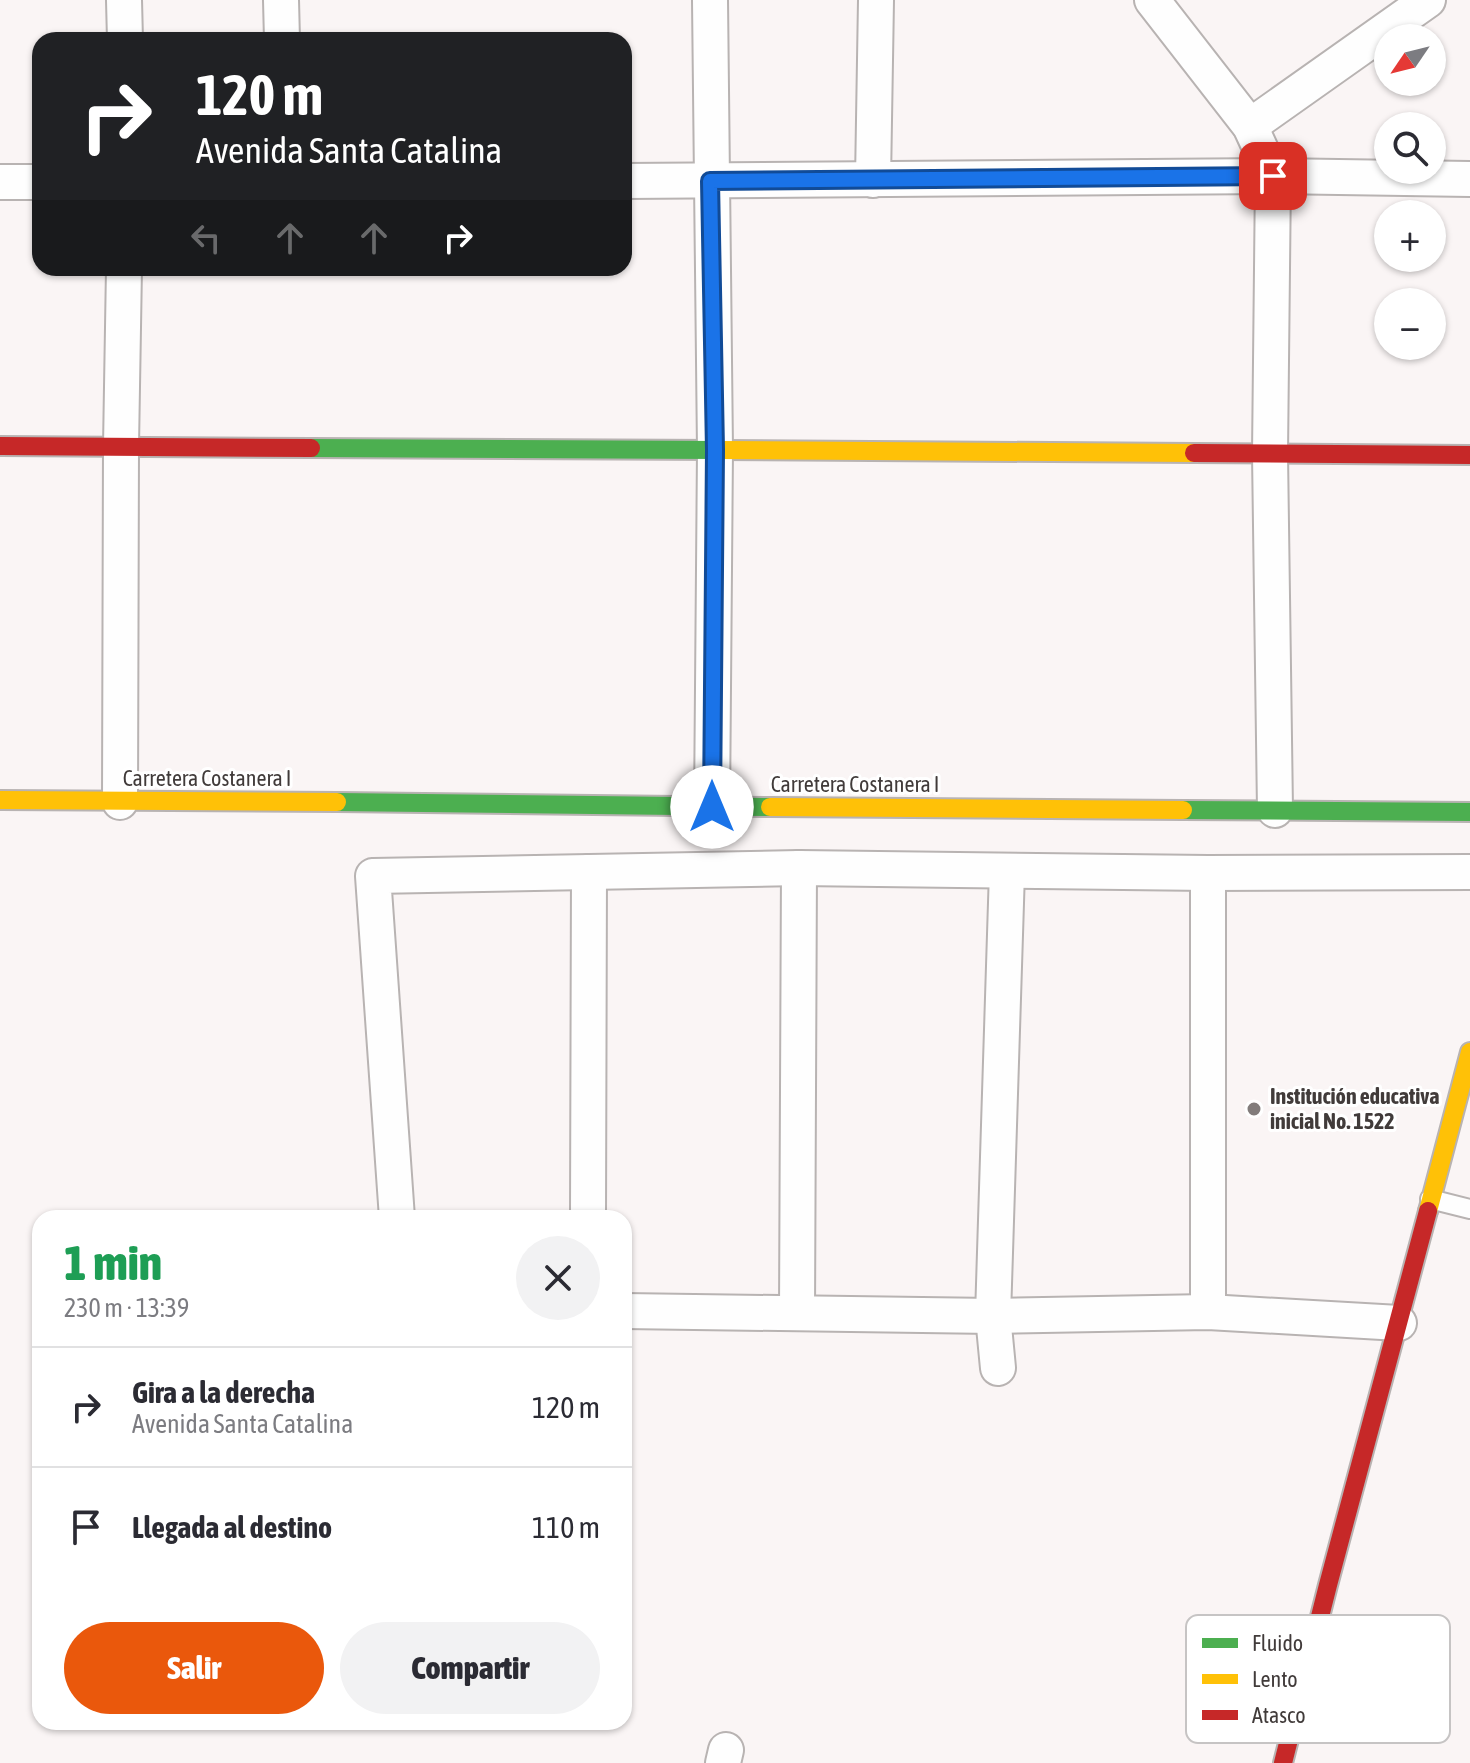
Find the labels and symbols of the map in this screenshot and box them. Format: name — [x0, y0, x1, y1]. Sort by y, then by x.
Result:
north arrow — [1374, 24, 1446, 96]
pin — [1239, 142, 1307, 210]
street label: Carretera Costanera I — [123, 765, 291, 791]
position arrow — [670, 765, 754, 849]
street label: Carretera Costanera I — [771, 771, 939, 797]
place label: Institución educativa inicial No. 1522 — [1270, 1083, 1439, 1134]
marker: Institución educativa inicial No. 1522 — [1245, 1100, 1263, 1118]
legend — [1186, 1615, 1450, 1743]
text: Fluido — [1252, 1630, 1303, 1656]
text: Lento — [1252, 1666, 1298, 1692]
text: Atasco — [1252, 1702, 1306, 1728]

